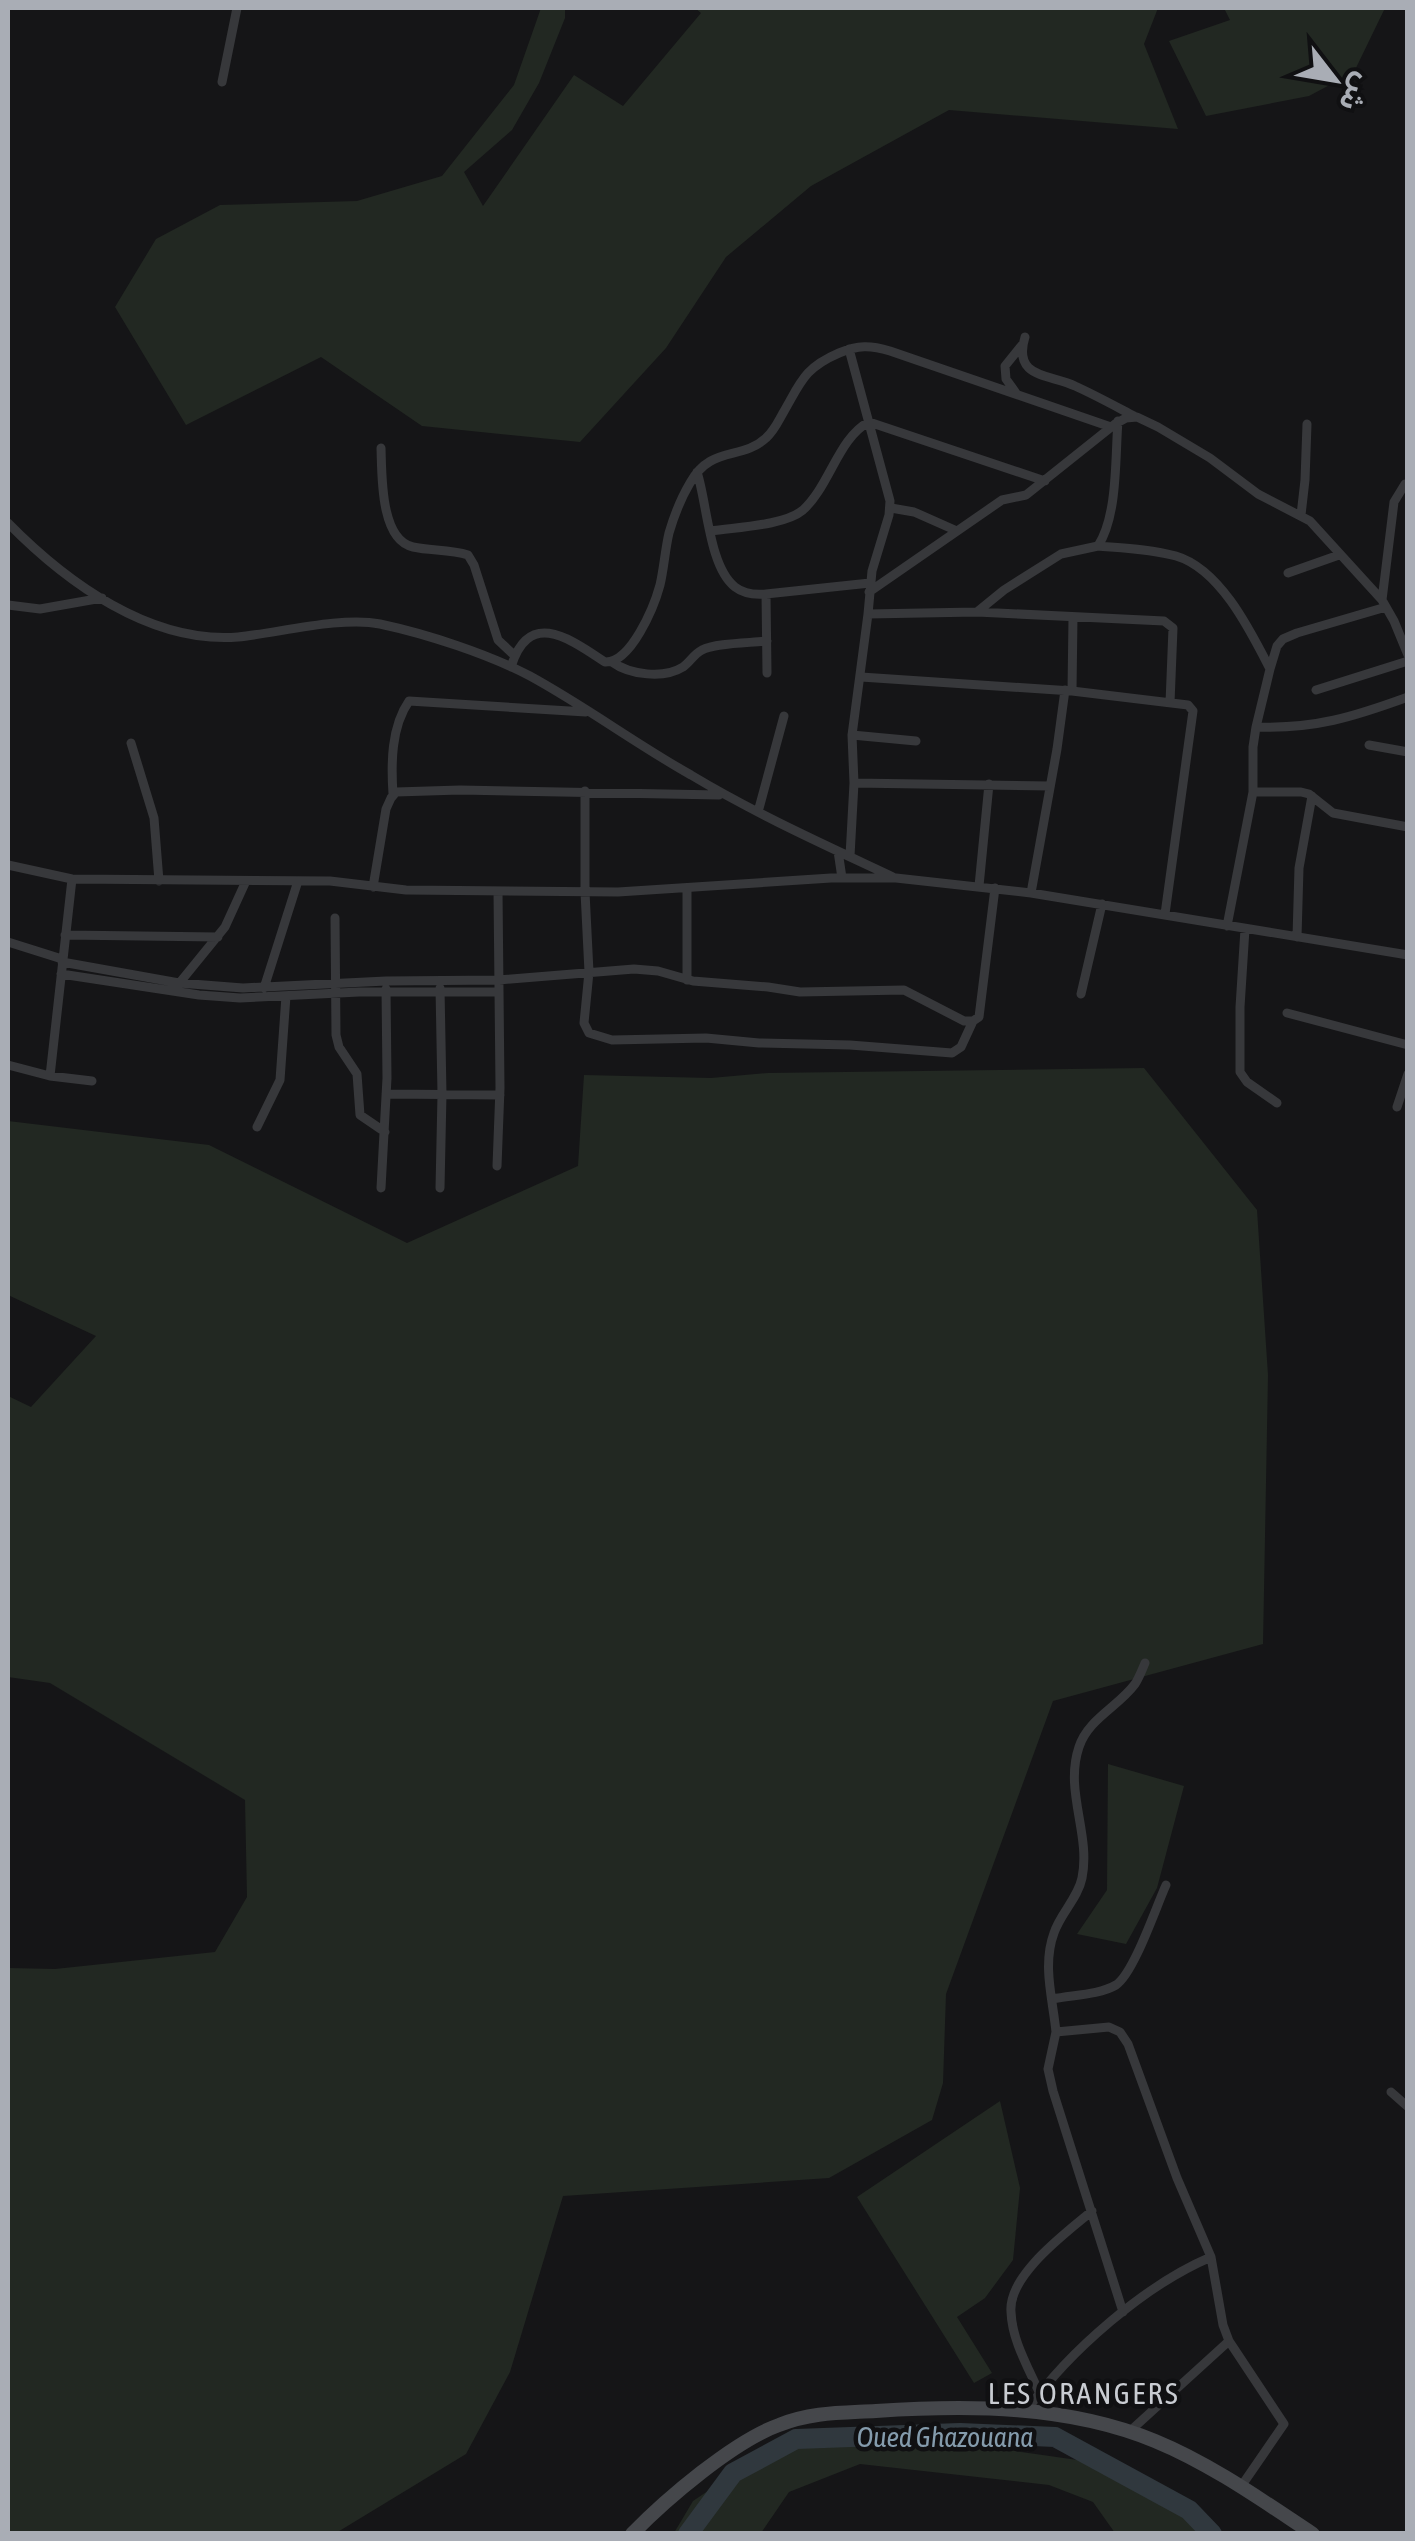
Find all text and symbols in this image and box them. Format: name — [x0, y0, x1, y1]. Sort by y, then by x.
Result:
north arrow — [1285, 30, 1385, 130]
text: ش — [1333, 68, 1380, 118]
district label: LES ORANGERS — [988, 2376, 1180, 2410]
water label: Oued Ghazouana — [857, 2421, 1033, 2453]

